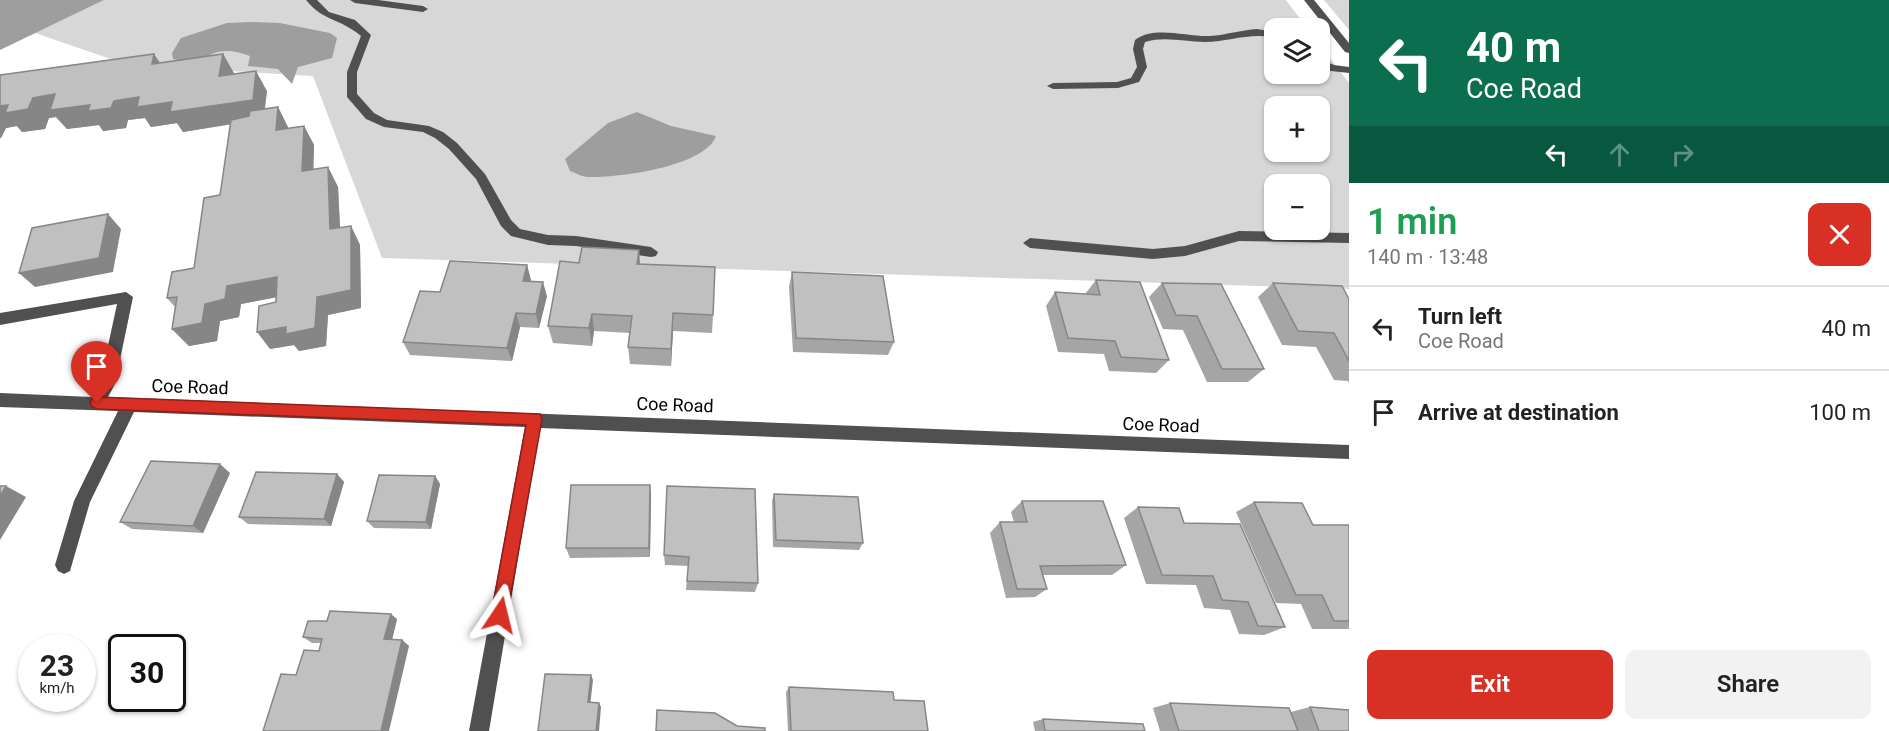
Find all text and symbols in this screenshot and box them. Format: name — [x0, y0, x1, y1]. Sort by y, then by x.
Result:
map controls — [1264, 18, 1330, 240]
button: layers — [1264, 18, 1330, 84]
text: 40 m — [1466, 23, 1561, 72]
icon: left — [1367, 24, 1445, 102]
text: Coe Road — [1466, 73, 1582, 105]
button: + — [1264, 96, 1330, 162]
icon: left — [1540, 138, 1573, 171]
icon: ahead — [1603, 138, 1636, 171]
icon: right — [1666, 138, 1699, 171]
button: − — [1264, 174, 1330, 240]
text: 1 min — [1367, 201, 1457, 243]
button: close — [1808, 203, 1871, 266]
text: 140 m · 13:48 — [1367, 245, 1488, 269]
text: Turn left — [1418, 304, 1502, 329]
icon: left — [1367, 312, 1400, 345]
text: 40 m — [1822, 316, 1871, 341]
text: Coe Road — [1418, 329, 1504, 353]
pin — [71, 341, 122, 403]
icon: arrive — [80, 350, 113, 383]
street label: Coe Road — [151, 375, 229, 398]
street label: Coe Road — [636, 393, 714, 416]
icon: arrive — [1367, 396, 1400, 429]
text: Arrive at destination — [1418, 400, 1619, 425]
text: 100 m — [1809, 400, 1871, 425]
street label: Coe Road — [1122, 413, 1200, 436]
position arrow — [468, 583, 532, 647]
speed limit sign: 30 — [108, 634, 186, 712]
text: 23 — [40, 648, 74, 683]
button: Exit — [1367, 650, 1613, 719]
button: Share — [1625, 650, 1871, 719]
text: km/h — [39, 679, 75, 697]

